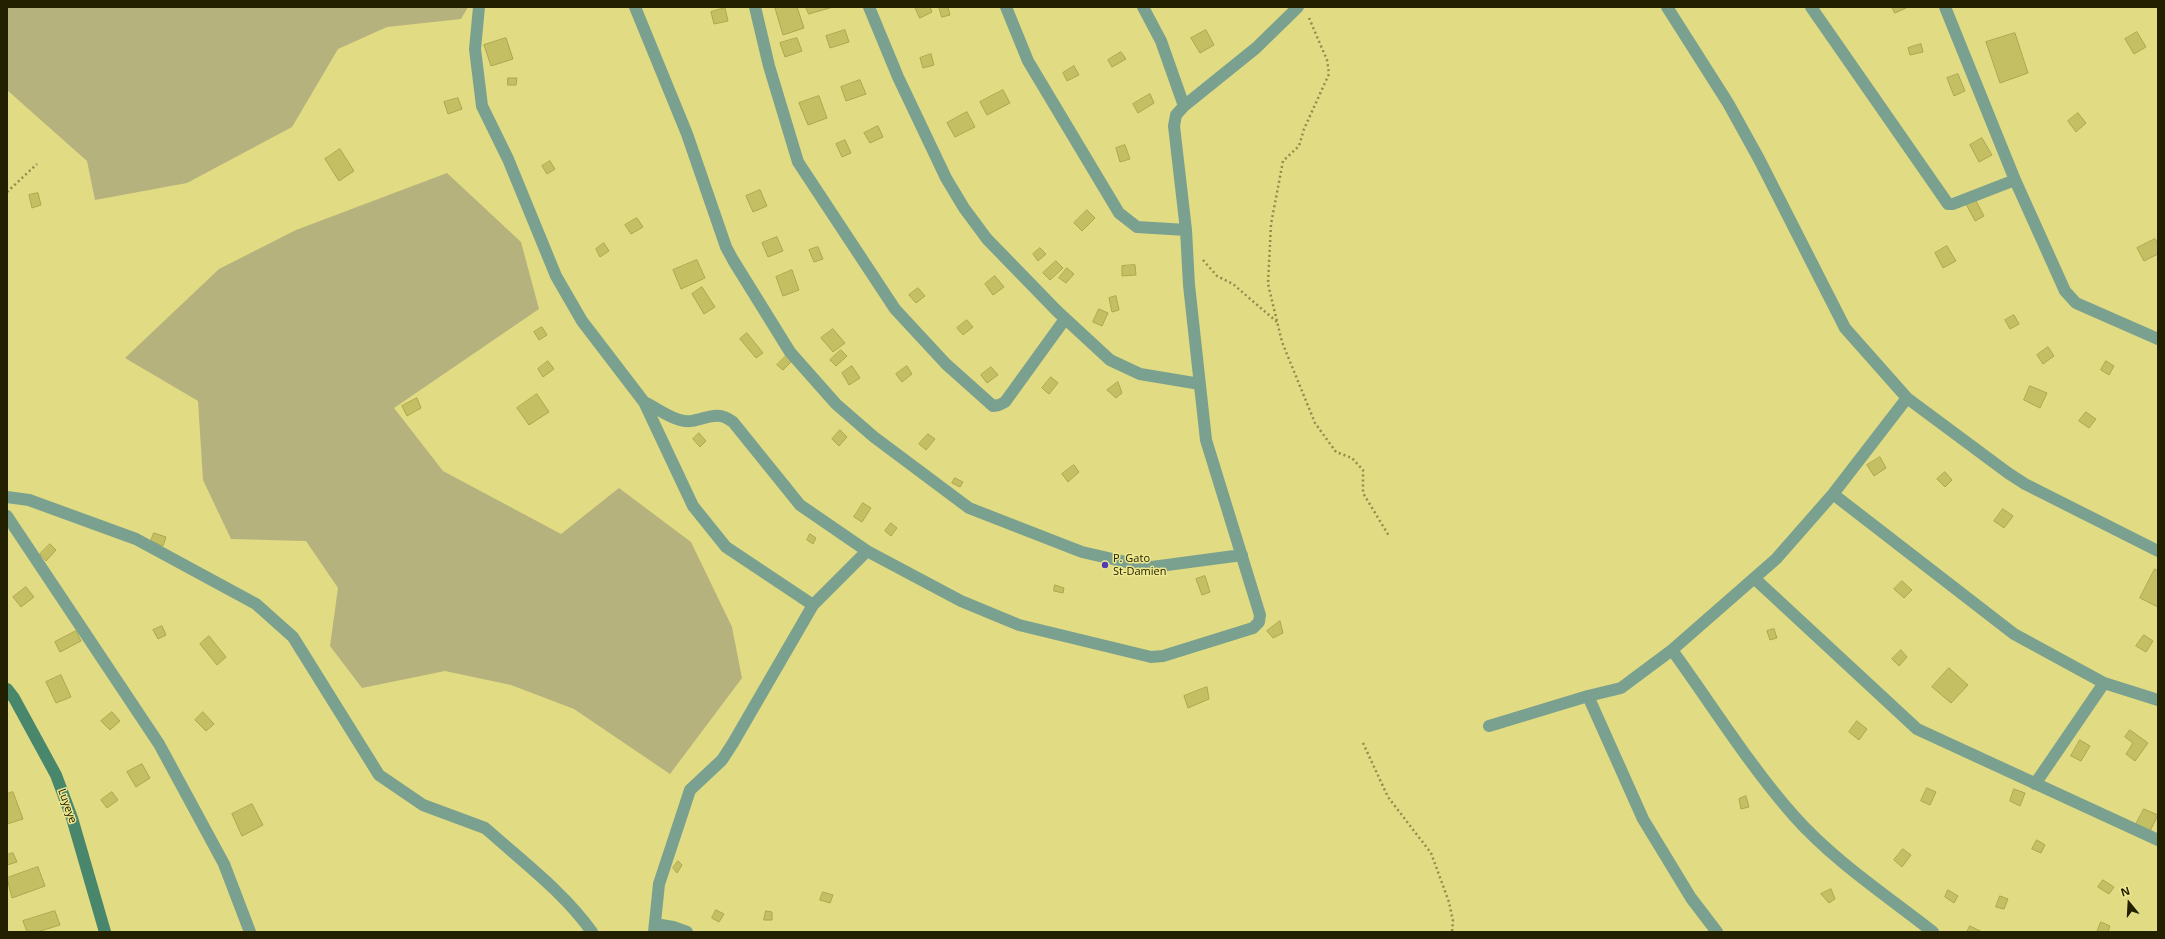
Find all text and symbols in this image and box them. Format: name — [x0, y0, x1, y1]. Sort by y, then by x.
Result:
place label: P. Gato St-Damien — [1113, 552, 1166, 578]
marker: P. Gato St-Damien — [1100, 560, 1110, 570]
street label: Luyeye — [55, 787, 79, 825]
north arrow — [2109, 883, 2149, 923]
text: N — [2119, 883, 2132, 900]

